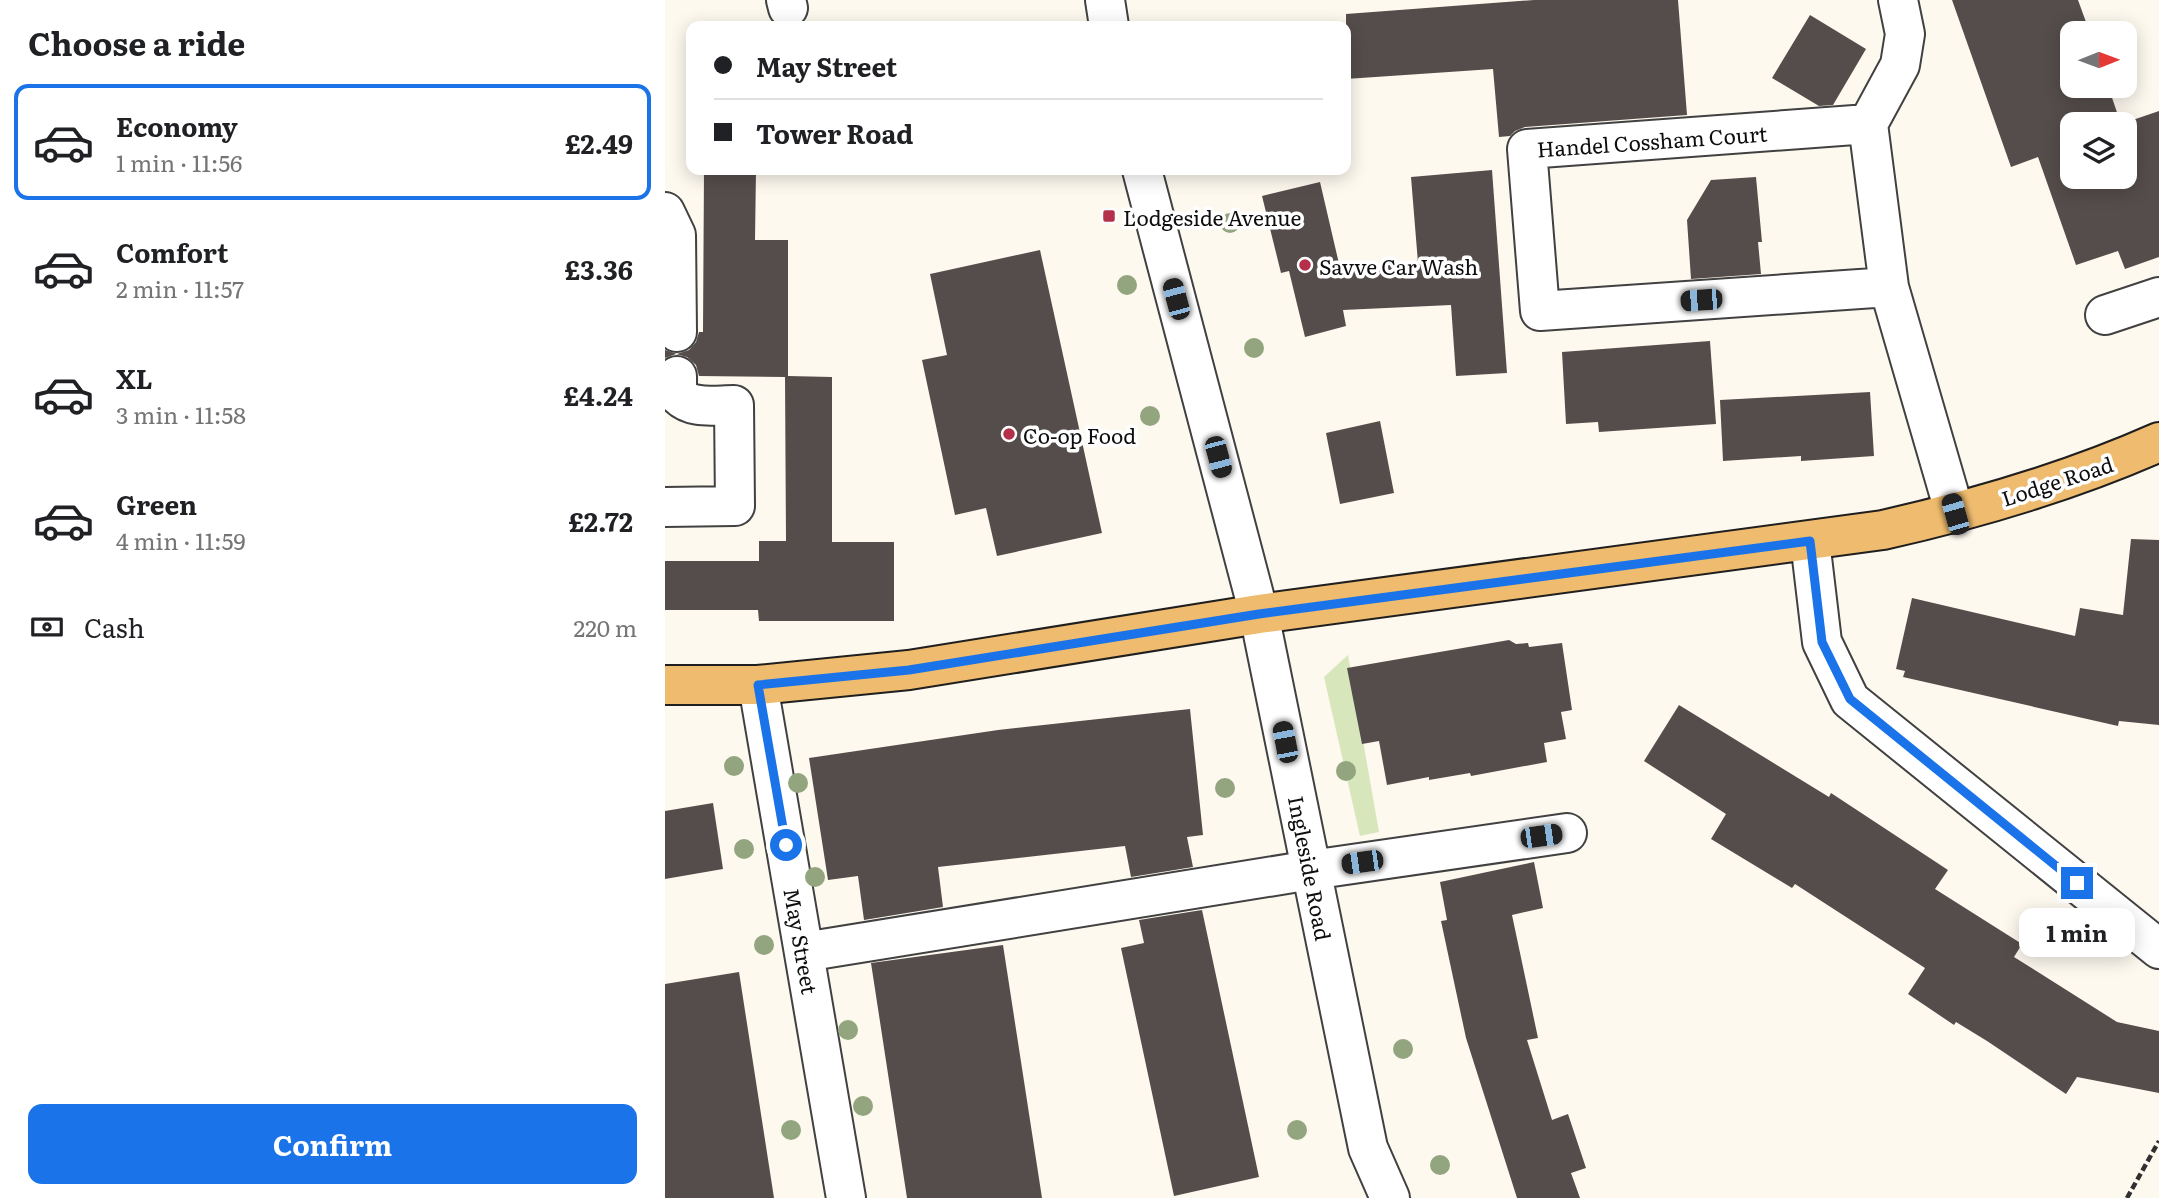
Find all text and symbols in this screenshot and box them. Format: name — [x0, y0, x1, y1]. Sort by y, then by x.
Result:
text: Choose a ride — [28, 18, 245, 66]
north arrow — [2060, 21, 2137, 98]
map controls — [2060, 21, 2137, 189]
text: May Street — [756, 46, 897, 85]
text: Economy — [116, 106, 238, 145]
icon: car — [32, 111, 95, 174]
button: layers — [2060, 112, 2137, 189]
text: Tower Road — [756, 113, 913, 152]
street label: Handel Cossham Court — [1536, 116, 1769, 164]
text: £2.49 — [565, 123, 633, 162]
text: 1 min · 11:56 — [116, 145, 242, 179]
place label: Lodgeside Avenue — [1123, 201, 1301, 232]
marker: Lodgeside Avenue — [1101, 208, 1117, 224]
text: Comfort — [116, 232, 228, 271]
icon: car — [32, 237, 95, 300]
text: £3.36 — [565, 249, 633, 288]
place label: Savve Car Wash — [1319, 250, 1478, 281]
marker: Savve Car Wash — [1297, 257, 1313, 273]
text: 2 min · 11:57 — [116, 271, 244, 305]
car — [1161, 276, 1192, 322]
car — [1680, 288, 1723, 312]
text: XL — [116, 358, 153, 397]
icon: car — [32, 363, 95, 426]
text: £4.24 — [563, 375, 633, 414]
text: 3 min · 11:58 — [116, 397, 246, 431]
place label: Co-op Food — [1023, 419, 1136, 450]
marker: Co-op Food — [1001, 426, 1017, 442]
car — [1203, 434, 1234, 480]
street label: Lodge Road — [1997, 447, 2117, 513]
text: Green — [116, 484, 197, 523]
icon: car — [32, 489, 95, 552]
car — [1940, 491, 1971, 537]
text: £2.72 — [568, 501, 633, 540]
text: 4 min · 11:59 — [116, 523, 245, 557]
text: Cash — [84, 607, 145, 646]
icon: cash — [28, 608, 66, 646]
text: 220 m — [573, 610, 637, 644]
car — [1271, 719, 1300, 765]
street label: Ingleside Road — [1282, 793, 1340, 943]
car — [1519, 823, 1564, 849]
route start — [770, 829, 802, 861]
car — [1340, 849, 1385, 875]
route end — [2061, 867, 2093, 899]
street label: May Street — [777, 886, 827, 997]
callout: 1 min — [2019, 908, 2135, 956]
text: 1 min — [2046, 915, 2108, 949]
button: Confirm — [28, 1104, 637, 1184]

